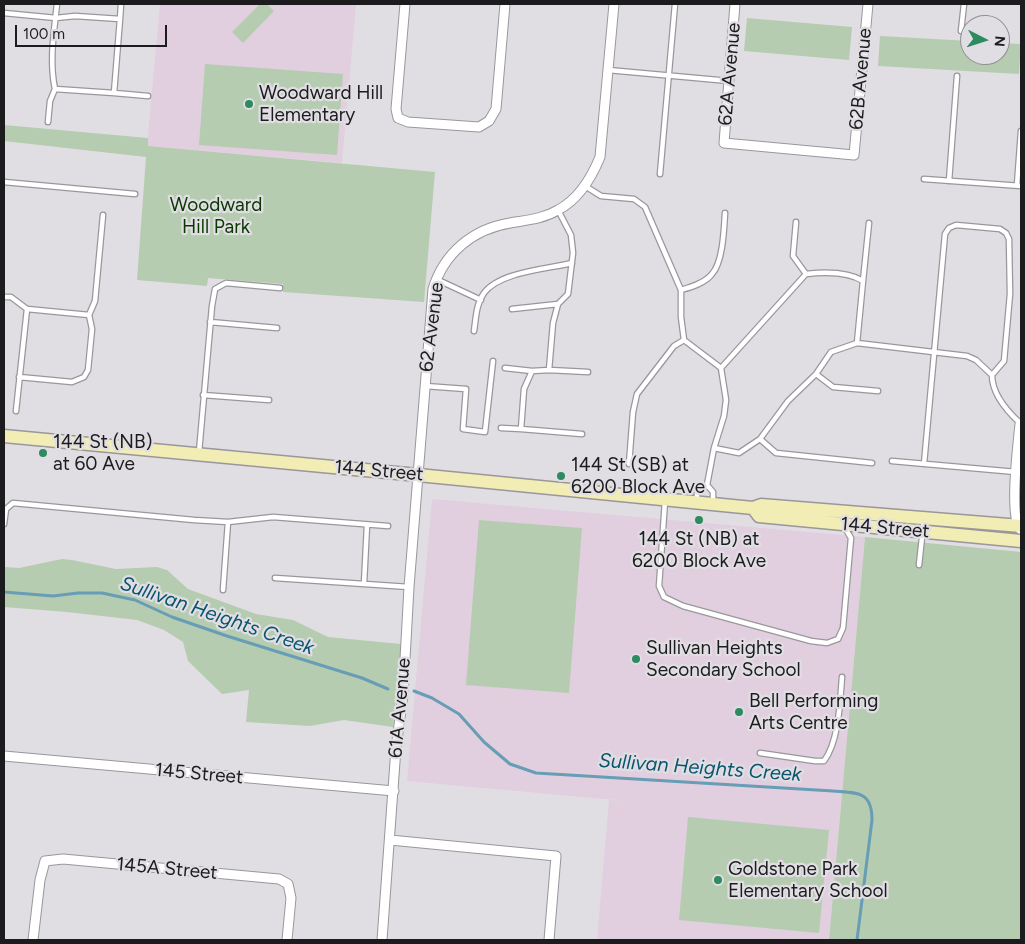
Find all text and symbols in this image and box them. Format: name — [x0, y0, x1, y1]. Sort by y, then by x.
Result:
scale bar — [18, 15, 170, 47]
north arrow — [960, 15, 1010, 65]
street label: 62A Avenue — [714, 22, 746, 126]
text: 100 m — [23, 25, 65, 43]
street label: 62B Avenue — [845, 27, 877, 131]
text: N — [991, 35, 1008, 47]
place label: Woodward Hill Elementary — [259, 82, 383, 126]
marker: Woodward Hill Elementary — [243, 98, 255, 110]
park label: Woodward Hill Park — [170, 194, 262, 238]
street label: 62 Avenue — [415, 281, 449, 373]
place label: 144 St (NB) at 60 Ave — [53, 431, 152, 475]
marker: 144 St (NB) at 60 Ave — [37, 447, 49, 459]
place label: 144 St (SB) at 6200 Block Ave — [571, 454, 705, 498]
street label: 144 Street — [334, 456, 424, 486]
marker: 144 St (SB) at 6200 Block Ave — [555, 470, 567, 482]
street label: 144 Street — [840, 513, 930, 543]
marker: 144 St (NB) at 6200 Block Ave — [693, 514, 705, 526]
place label: 144 St (NB) at 6200 Block Ave — [632, 528, 766, 572]
water label: Sullivan Heights Creek — [117, 572, 317, 660]
place label: Sullivan Heights Secondary School — [646, 637, 801, 681]
marker: Sullivan Heights Secondary School — [630, 653, 642, 665]
street label: 61A Avenue — [384, 657, 416, 759]
place label: Bell Performing Arts Centre — [749, 690, 878, 734]
marker: Bell Performing Arts Centre — [733, 706, 745, 718]
water label: Sullivan Heights Creek — [598, 749, 802, 787]
street label: 145 Street — [154, 759, 244, 789]
street label: 145A Street — [116, 853, 218, 885]
place label: Goldstone Park Elementary School — [728, 858, 888, 902]
marker: Goldstone Park Elementary School — [712, 874, 724, 886]

